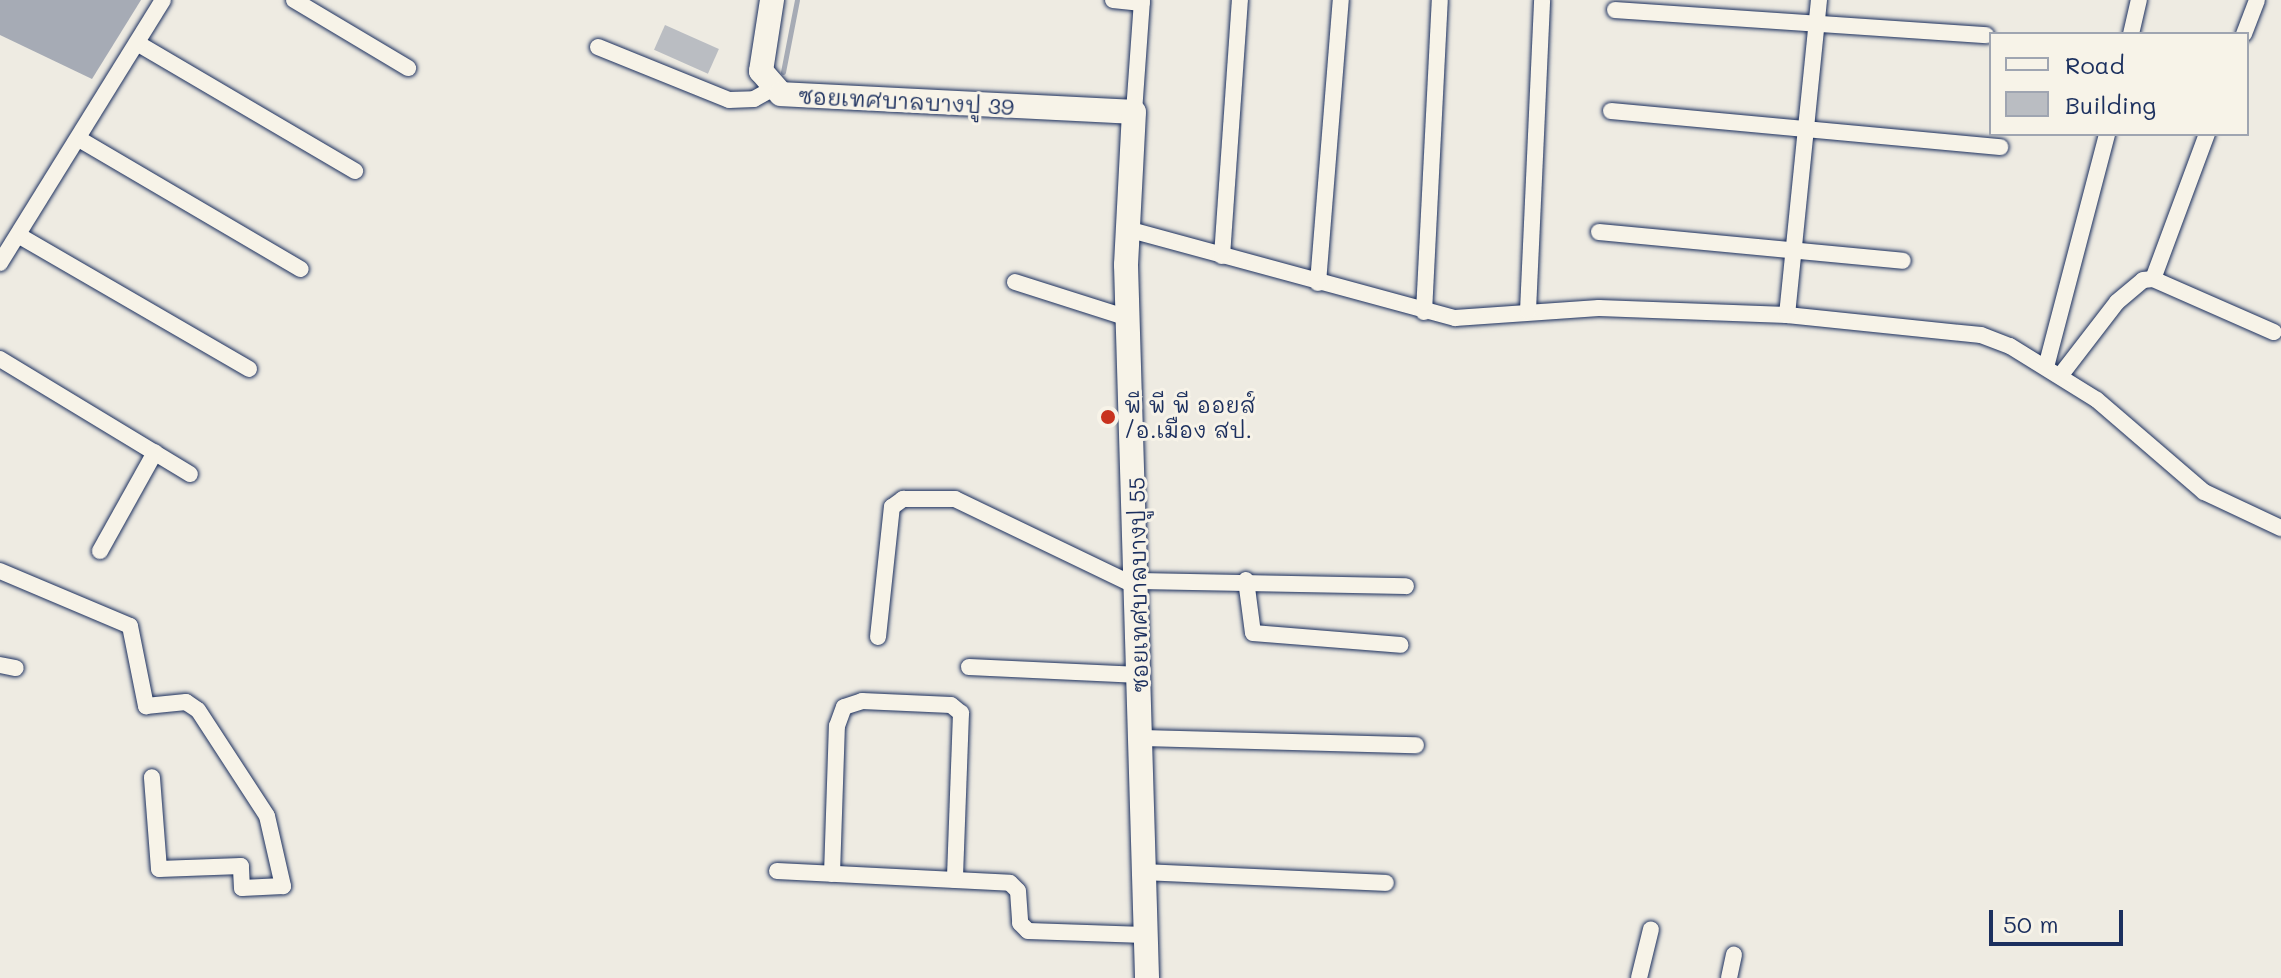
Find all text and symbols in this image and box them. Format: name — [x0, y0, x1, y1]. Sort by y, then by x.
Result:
legend — [1989, 32, 2249, 136]
text: Road — [2065, 49, 2125, 80]
street label: ซอยเทศบาลบางปู 39 — [797, 82, 1015, 120]
text: Building — [2065, 89, 2156, 120]
place label: พี พี พี ออยส์ /อ.เมือง สป. — [1124, 391, 1256, 442]
marker: พี พี พี ออยส์ /อ.เมือง สป. — [1099, 408, 1117, 426]
street label: ซอยเทศบาลบางปู 55 — [1123, 477, 1153, 693]
scale bar — [1993, 894, 2127, 944]
text: 50 m — [2003, 908, 2059, 939]

